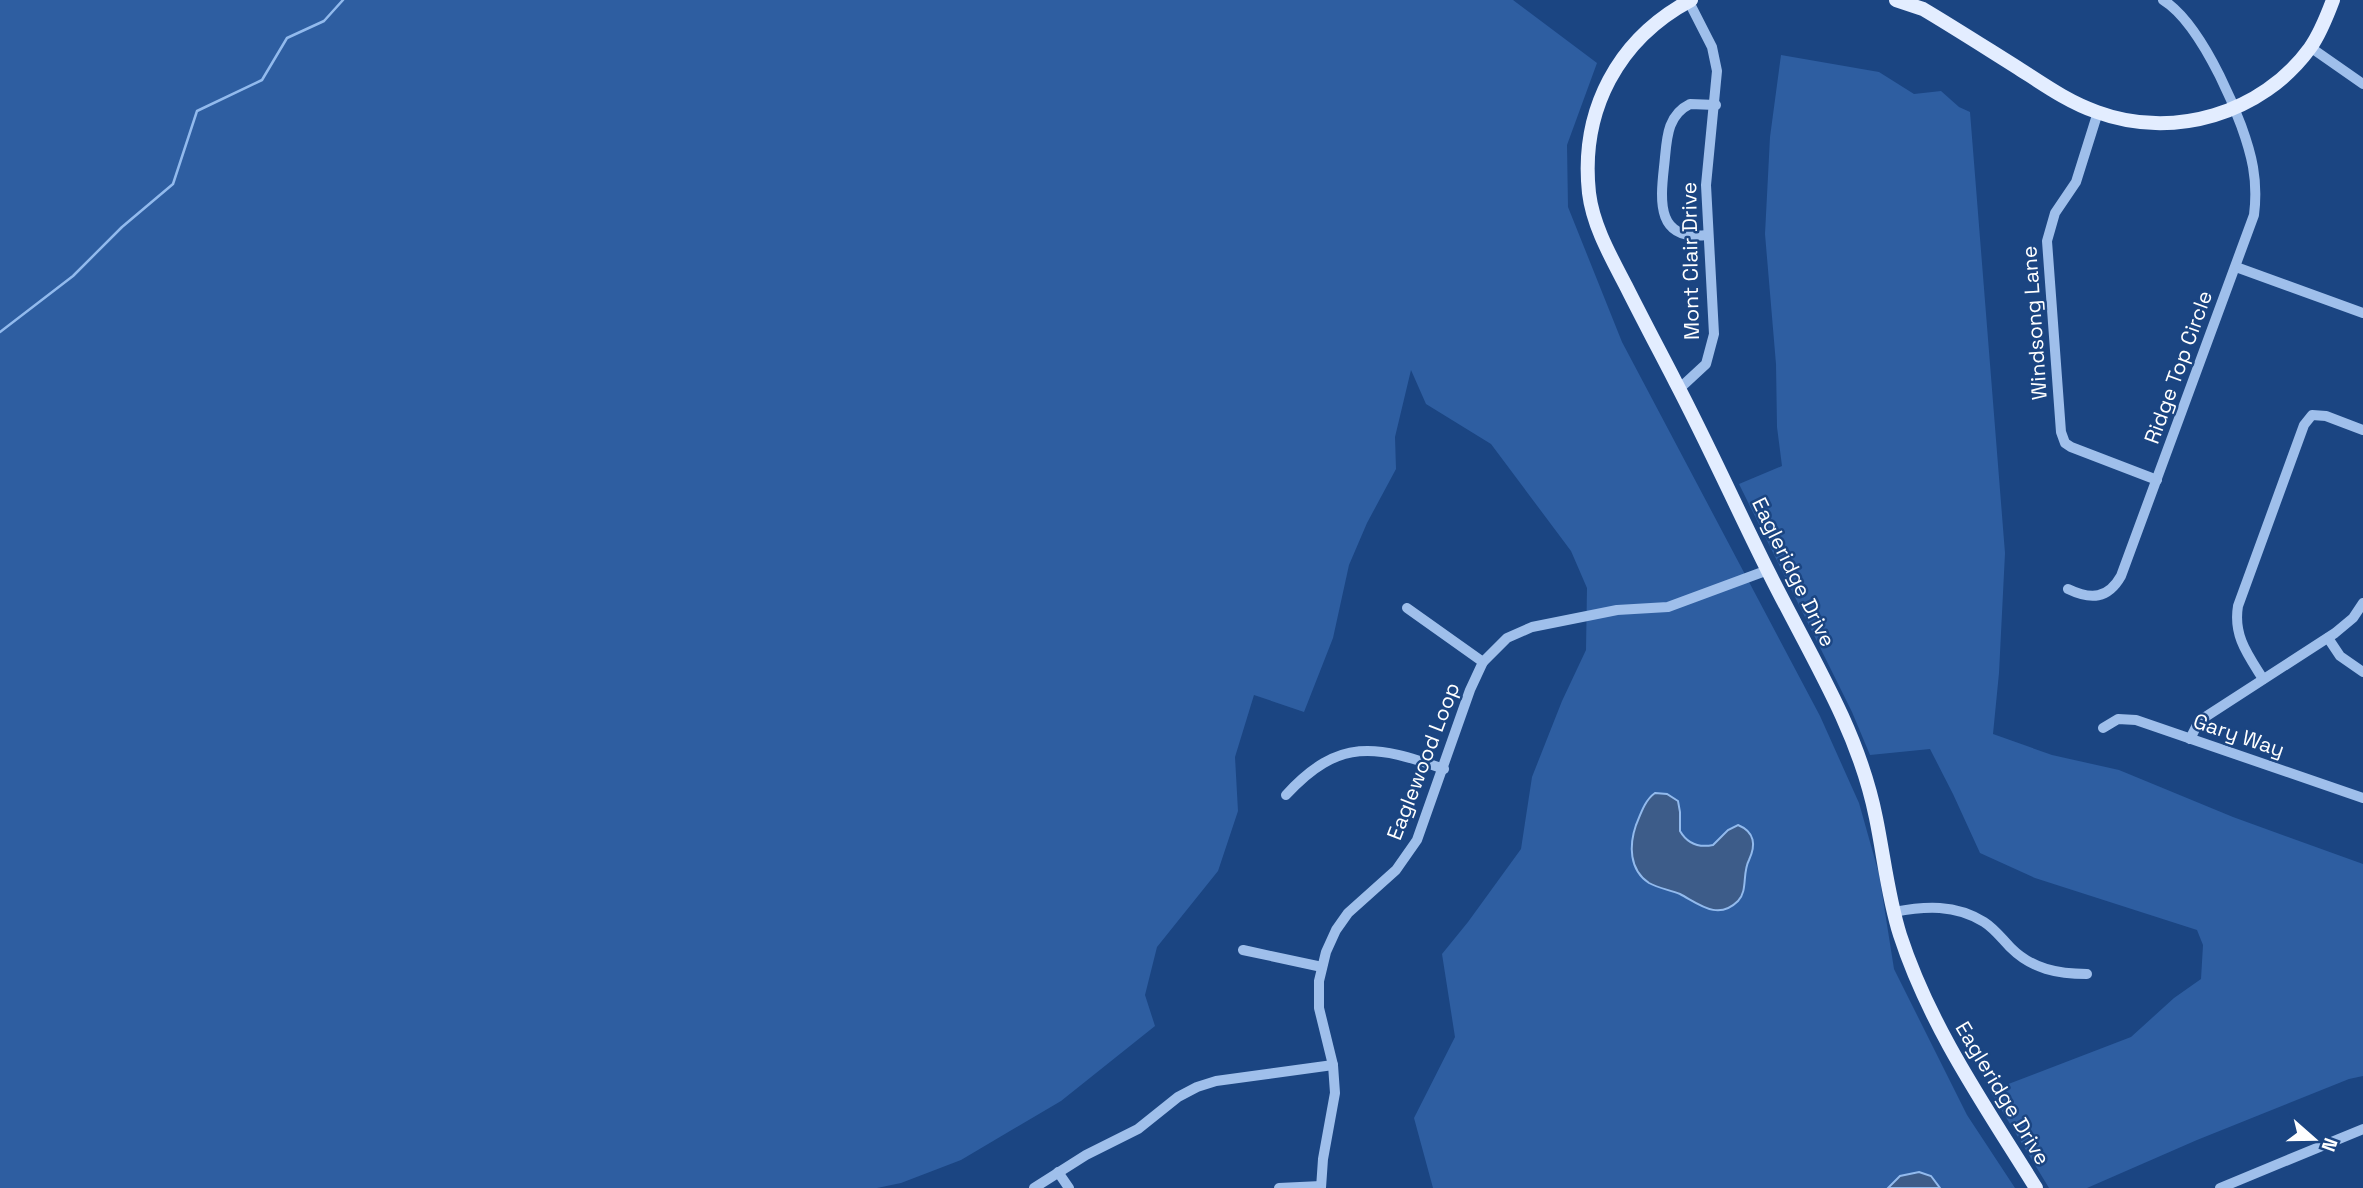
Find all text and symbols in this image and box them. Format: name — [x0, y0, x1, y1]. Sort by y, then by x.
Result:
street label: Mont Clair Drive — [1675, 182, 1705, 340]
street label: Windsong Lane — [2015, 245, 2053, 401]
street label: Ridge Top Circle — [2138, 287, 2218, 447]
street label: Eagleridge Drive — [1746, 493, 1842, 651]
street label: Eaglewood Loop — [1381, 678, 1465, 844]
street label: Gary Way — [2190, 707, 2288, 763]
street label: Eagleridge Drive — [1949, 1016, 2057, 1170]
north arrow — [2279, 1104, 2349, 1174]
text: N — [2316, 1134, 2343, 1155]

